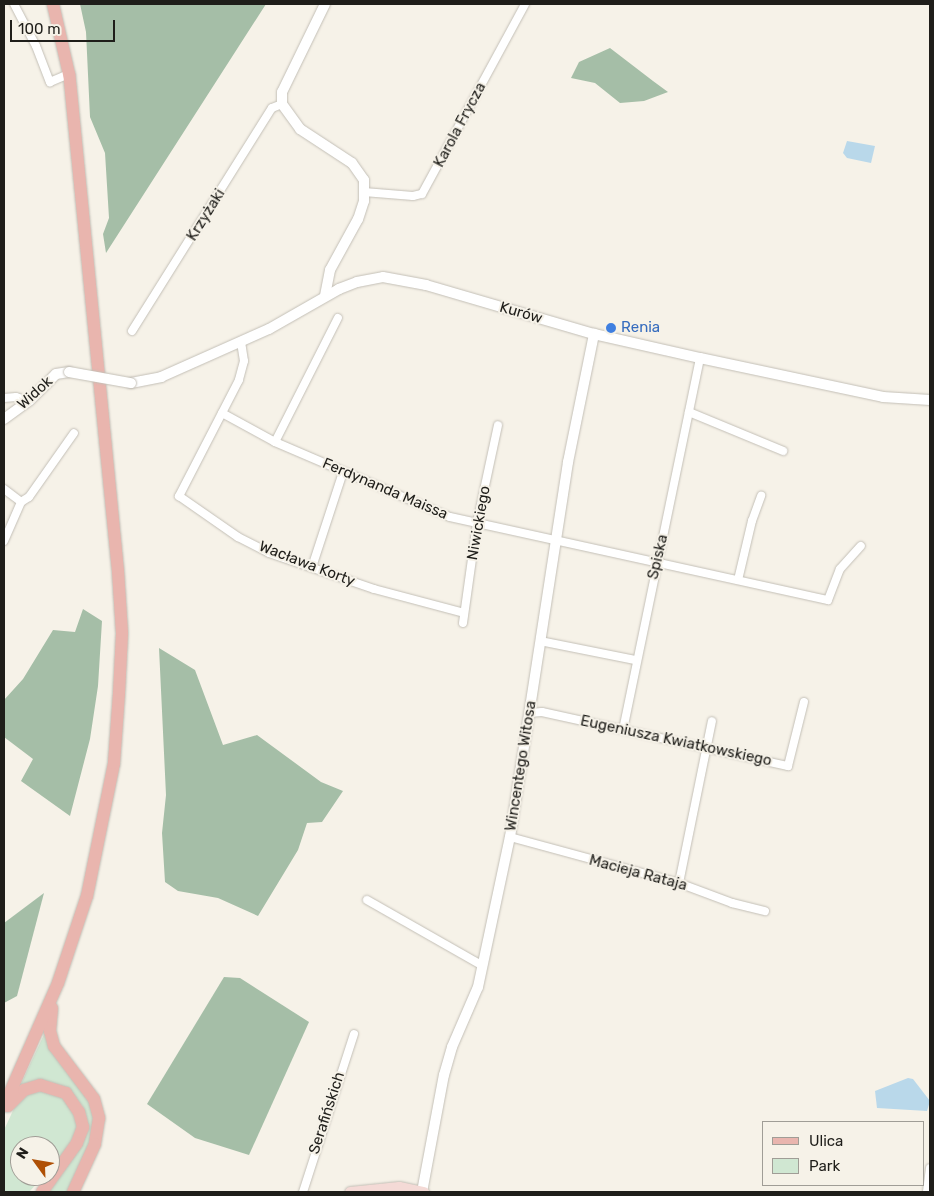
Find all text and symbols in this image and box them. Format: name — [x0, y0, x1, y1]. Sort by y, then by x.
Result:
scale bar — [12, 10, 118, 42]
text: 100 m — [18, 20, 60, 38]
street label: Karola Frycza — [430, 80, 490, 170]
street label: Krzyżaki — [183, 186, 229, 244]
street label: Kurów — [498, 298, 544, 328]
place label: Renia — [621, 319, 660, 337]
marker: Renia — [605, 322, 617, 334]
street label: Widok — [14, 373, 56, 413]
street label: Ferdynanda Maissa — [320, 454, 450, 524]
street label: Niwickiego — [464, 484, 494, 562]
street label: Spiska — [644, 533, 672, 581]
street label: Wacława Korty — [256, 537, 358, 591]
street label: Wincentego Witosa — [502, 699, 540, 833]
street label: Eugeniusza Kwiatkowskiego — [579, 712, 773, 770]
street label: Macieja Rataja — [587, 851, 689, 895]
street label: Serafińskich — [305, 1070, 349, 1156]
legend — [762, 1121, 924, 1186]
text: Ulica — [809, 1132, 843, 1150]
north arrow — [10, 1136, 60, 1186]
text: N — [13, 1145, 33, 1162]
text: Park — [809, 1157, 840, 1175]

